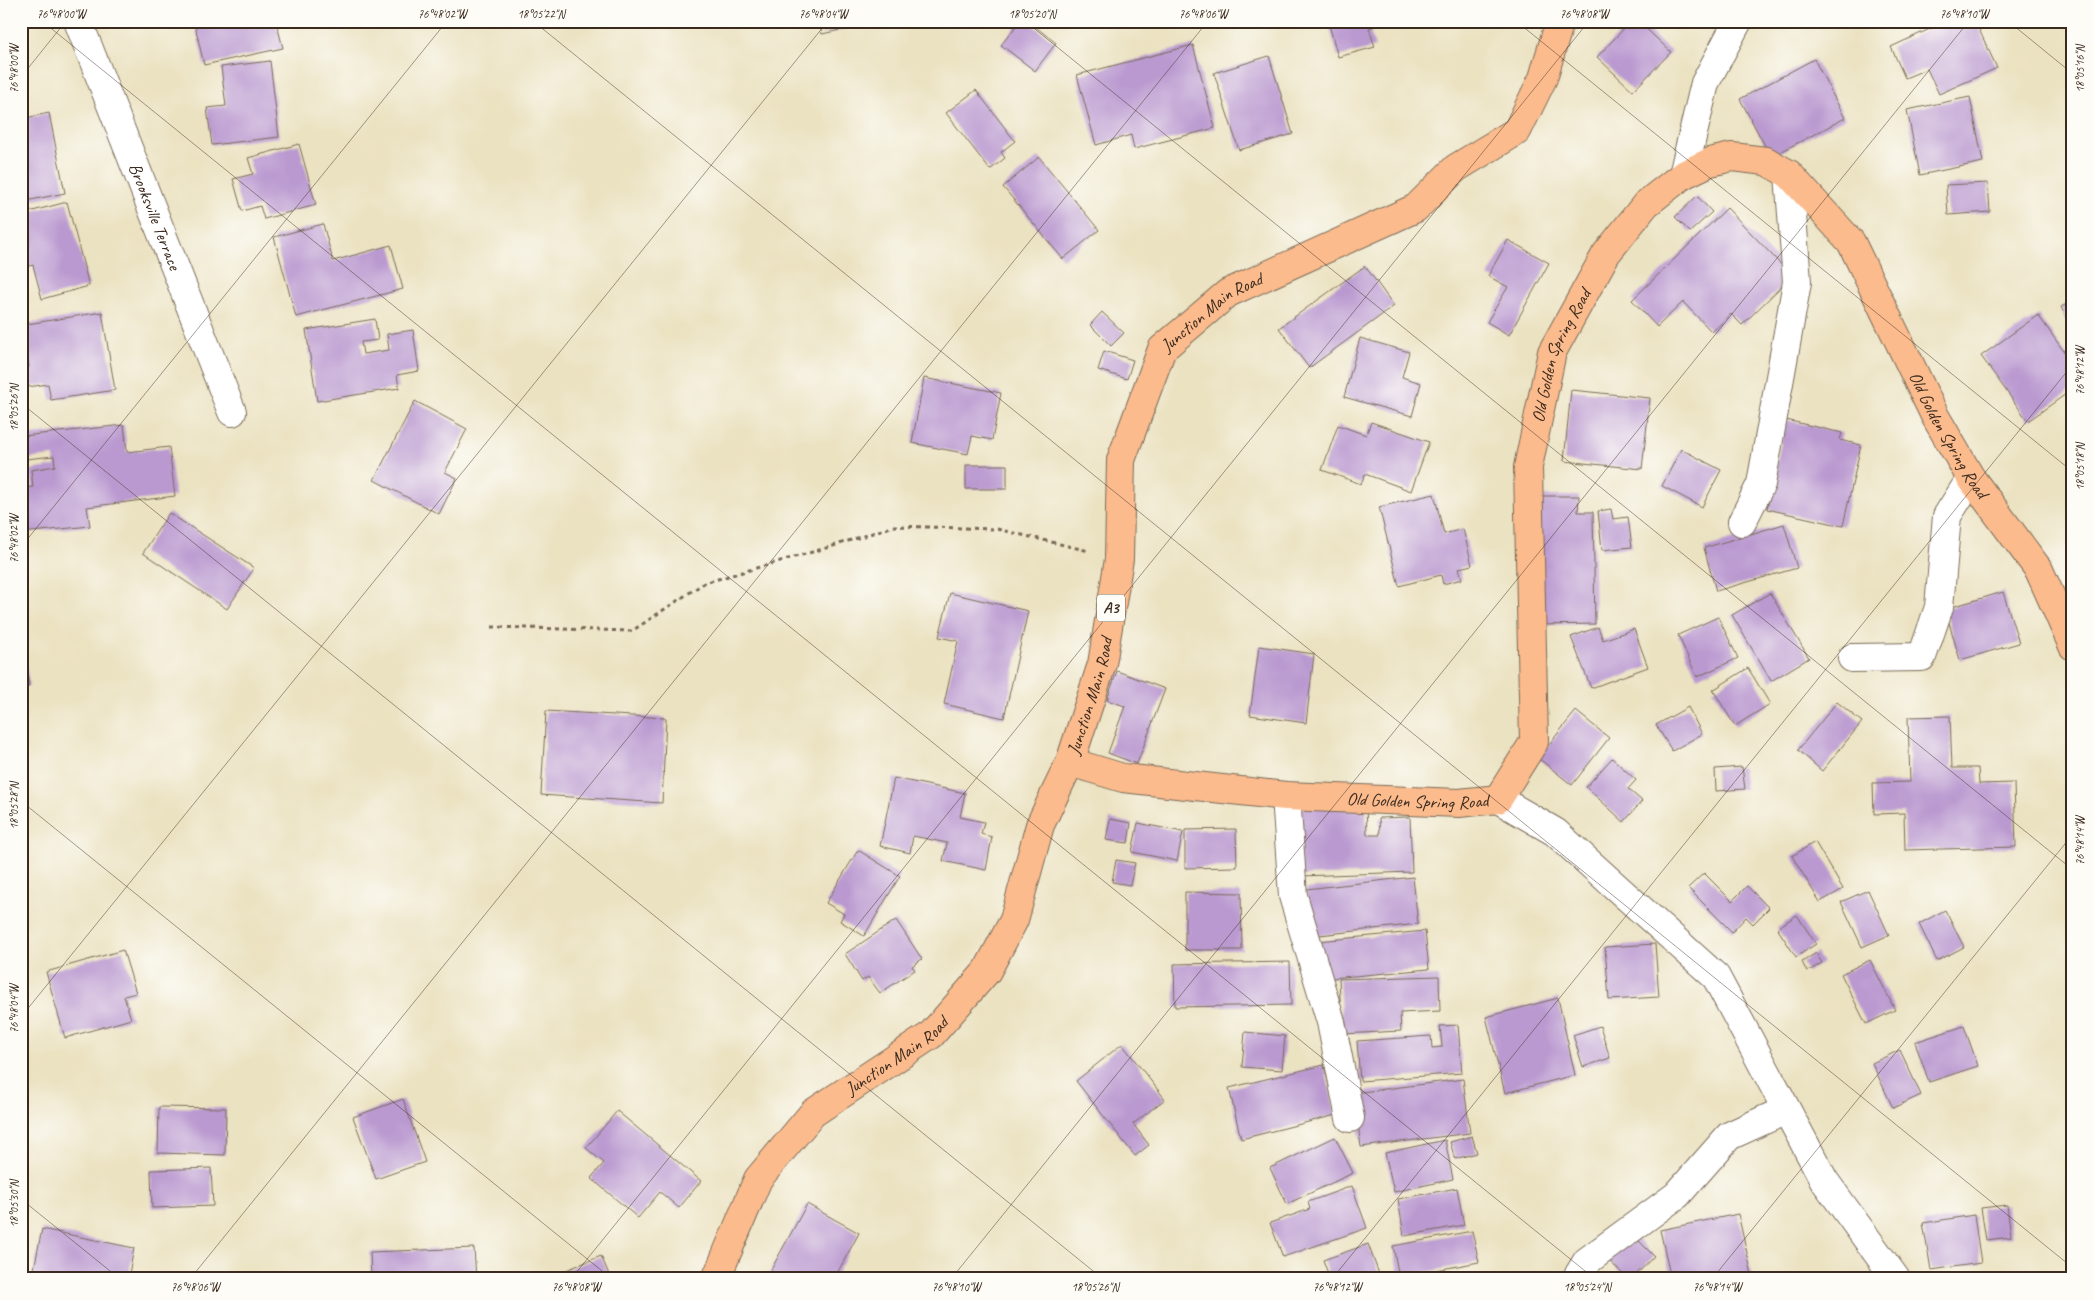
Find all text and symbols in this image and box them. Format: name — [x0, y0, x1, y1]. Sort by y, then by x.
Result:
text: 76°48'00"W — [37, 6, 88, 22]
text: 76°48'02"W — [418, 6, 469, 22]
text: 18°05'22"N — [517, 6, 566, 22]
text: 76°48'04"W — [799, 6, 850, 22]
text: 18°05'20"N — [1008, 6, 1057, 22]
text: 76°48'06"W — [1179, 6, 1230, 22]
text: 76°48'08"W — [1560, 6, 1611, 22]
text: 76°48'10"W — [1940, 6, 1991, 22]
text: 76°48'00"W — [6, 42, 22, 93]
text: 18°05'16"N — [2072, 44, 2088, 93]
street label: Brooksville Terrace — [124, 160, 186, 274]
street label: Junction Main Road — [1155, 267, 1268, 357]
street label: Old Golden Spring Road — [1527, 283, 1597, 424]
text: 76°48'12"W — [2072, 344, 2088, 395]
street label: Old Golden Spring Road — [1904, 368, 1995, 505]
text: 18°05'26"N — [6, 383, 22, 432]
text: 18°05'18"N — [2072, 442, 2088, 491]
text: 76°48'02"W — [6, 512, 22, 563]
road number: A3 — [1097, 594, 1125, 622]
street label: Junction Main Road — [1062, 633, 1118, 758]
text: 18°05'28"N — [6, 781, 22, 830]
street label: Old Golden Spring Road — [1346, 787, 1492, 814]
text: 76°48'14"W — [2072, 814, 2088, 865]
text: 76°48'04"W — [6, 982, 22, 1033]
street label: Junction Main Road — [840, 1010, 955, 1100]
text: 18°05'30"N — [6, 1179, 22, 1228]
text: 76°48'06"W — [171, 1279, 222, 1295]
text: 76°48'08"W — [552, 1279, 603, 1295]
text: 76°48'10"W — [932, 1279, 983, 1295]
text: 18°05'26"N — [1071, 1279, 1120, 1295]
text: 76°48'12"W — [1313, 1279, 1364, 1295]
text: 18°05'24"N — [1563, 1279, 1612, 1295]
text: 76°48'14"W — [1693, 1279, 1744, 1295]

